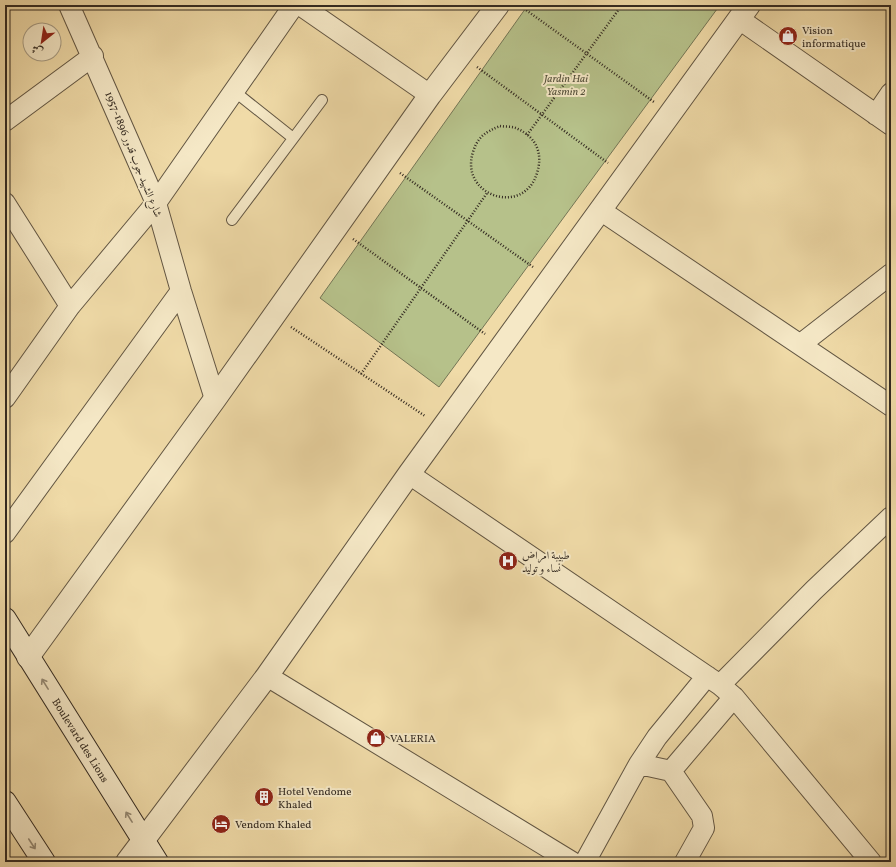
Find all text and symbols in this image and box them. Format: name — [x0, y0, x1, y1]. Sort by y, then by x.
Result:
north arrow — [22, 22, 62, 62]
place label: Vision informatique — [802, 24, 866, 52]
shop icon: Vision informatique — [777, 25, 799, 47]
text: ش — [29, 40, 46, 59]
park label: Jardin Hai Yasmin 2 — [543, 72, 588, 100]
street label: شارع الشهيد جوب قدور 1896-1957 — [100, 89, 165, 220]
place label: طبيبة امراض نساء و توليد — [522, 549, 570, 577]
hospital icon: طبيبة امراض نساء و توليد — [497, 550, 519, 572]
one-way arrow — [40, 678, 48, 690]
street label: Boulevard des Lions — [48, 696, 112, 786]
shop icon: VALERIA — [365, 727, 387, 749]
place label: VALERIA — [390, 732, 436, 747]
place label: Hotel Vendome Khaled — [278, 785, 352, 813]
building icon: Hotel Vendome Khaled — [253, 786, 275, 808]
one-way arrow — [125, 812, 133, 823]
hotel icon: Vendom Khaled — [210, 813, 232, 835]
place label: Vendom Khaled — [235, 818, 311, 833]
one-way arrow — [28, 838, 36, 849]

